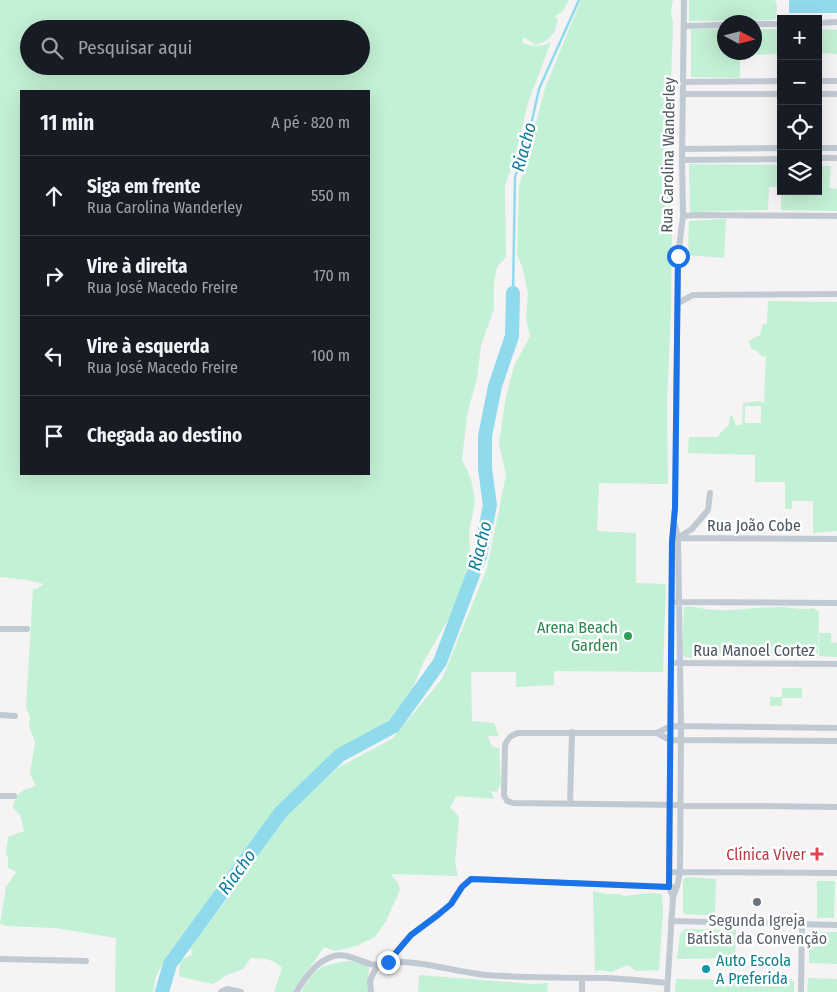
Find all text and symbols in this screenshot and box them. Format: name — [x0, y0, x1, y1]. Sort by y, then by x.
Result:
north arrow — [717, 15, 762, 60]
map controls — [777, 15, 822, 195]
button: + — [777, 15, 822, 60]
search box — [20, 20, 370, 75]
icon: search — [38, 34, 66, 62]
text: Pesquisar aqui — [78, 36, 192, 59]
button: − — [777, 60, 822, 105]
street label: Rua Carolina Wanderley — [657, 76, 679, 233]
button: locate — [777, 105, 822, 150]
text: 11 min — [40, 110, 94, 136]
text: A pé · 820 m — [271, 113, 350, 132]
water label: Riacho — [507, 120, 541, 174]
button: layers — [777, 150, 822, 195]
text: Siga em frente — [87, 175, 201, 198]
icon: ahead — [40, 182, 68, 210]
text: 550 m — [311, 186, 350, 205]
text: Rua Carolina Wanderley — [87, 198, 242, 217]
route start — [667, 245, 690, 268]
text: Vire à direita — [87, 255, 188, 278]
icon: right — [40, 262, 68, 290]
text: 170 m — [313, 266, 350, 285]
text: Rua José Macedo Freire — [87, 278, 238, 297]
text: Vire à esquerda — [87, 335, 209, 358]
icon: left — [40, 342, 68, 370]
text: 100 m — [311, 346, 350, 365]
text: Rua José Macedo Freire — [87, 358, 238, 377]
icon: arrive — [40, 422, 68, 450]
text: Chegada ao destino — [87, 424, 242, 447]
street label: Rua João Cobe — [707, 516, 801, 535]
water label: Riacho — [463, 519, 497, 573]
place label: Arena Beach Garden — [537, 618, 618, 655]
marker: Arena Beach Garden — [622, 630, 634, 642]
street label: Rua Manoel Cortez — [693, 641, 815, 660]
water label: Riacho — [213, 845, 261, 899]
place label: Clínica Viver — [726, 845, 806, 864]
marker: Clínica Viver — [810, 847, 824, 861]
marker: Segunda Igreja Batista da Convenção — [751, 896, 763, 908]
place label: Segunda Igreja Batista da Convenção — [687, 911, 827, 948]
route end — [377, 951, 400, 974]
place label: Auto Escola A Preferida — [716, 951, 791, 988]
marker: Auto Escola A Preferida — [700, 963, 712, 975]

